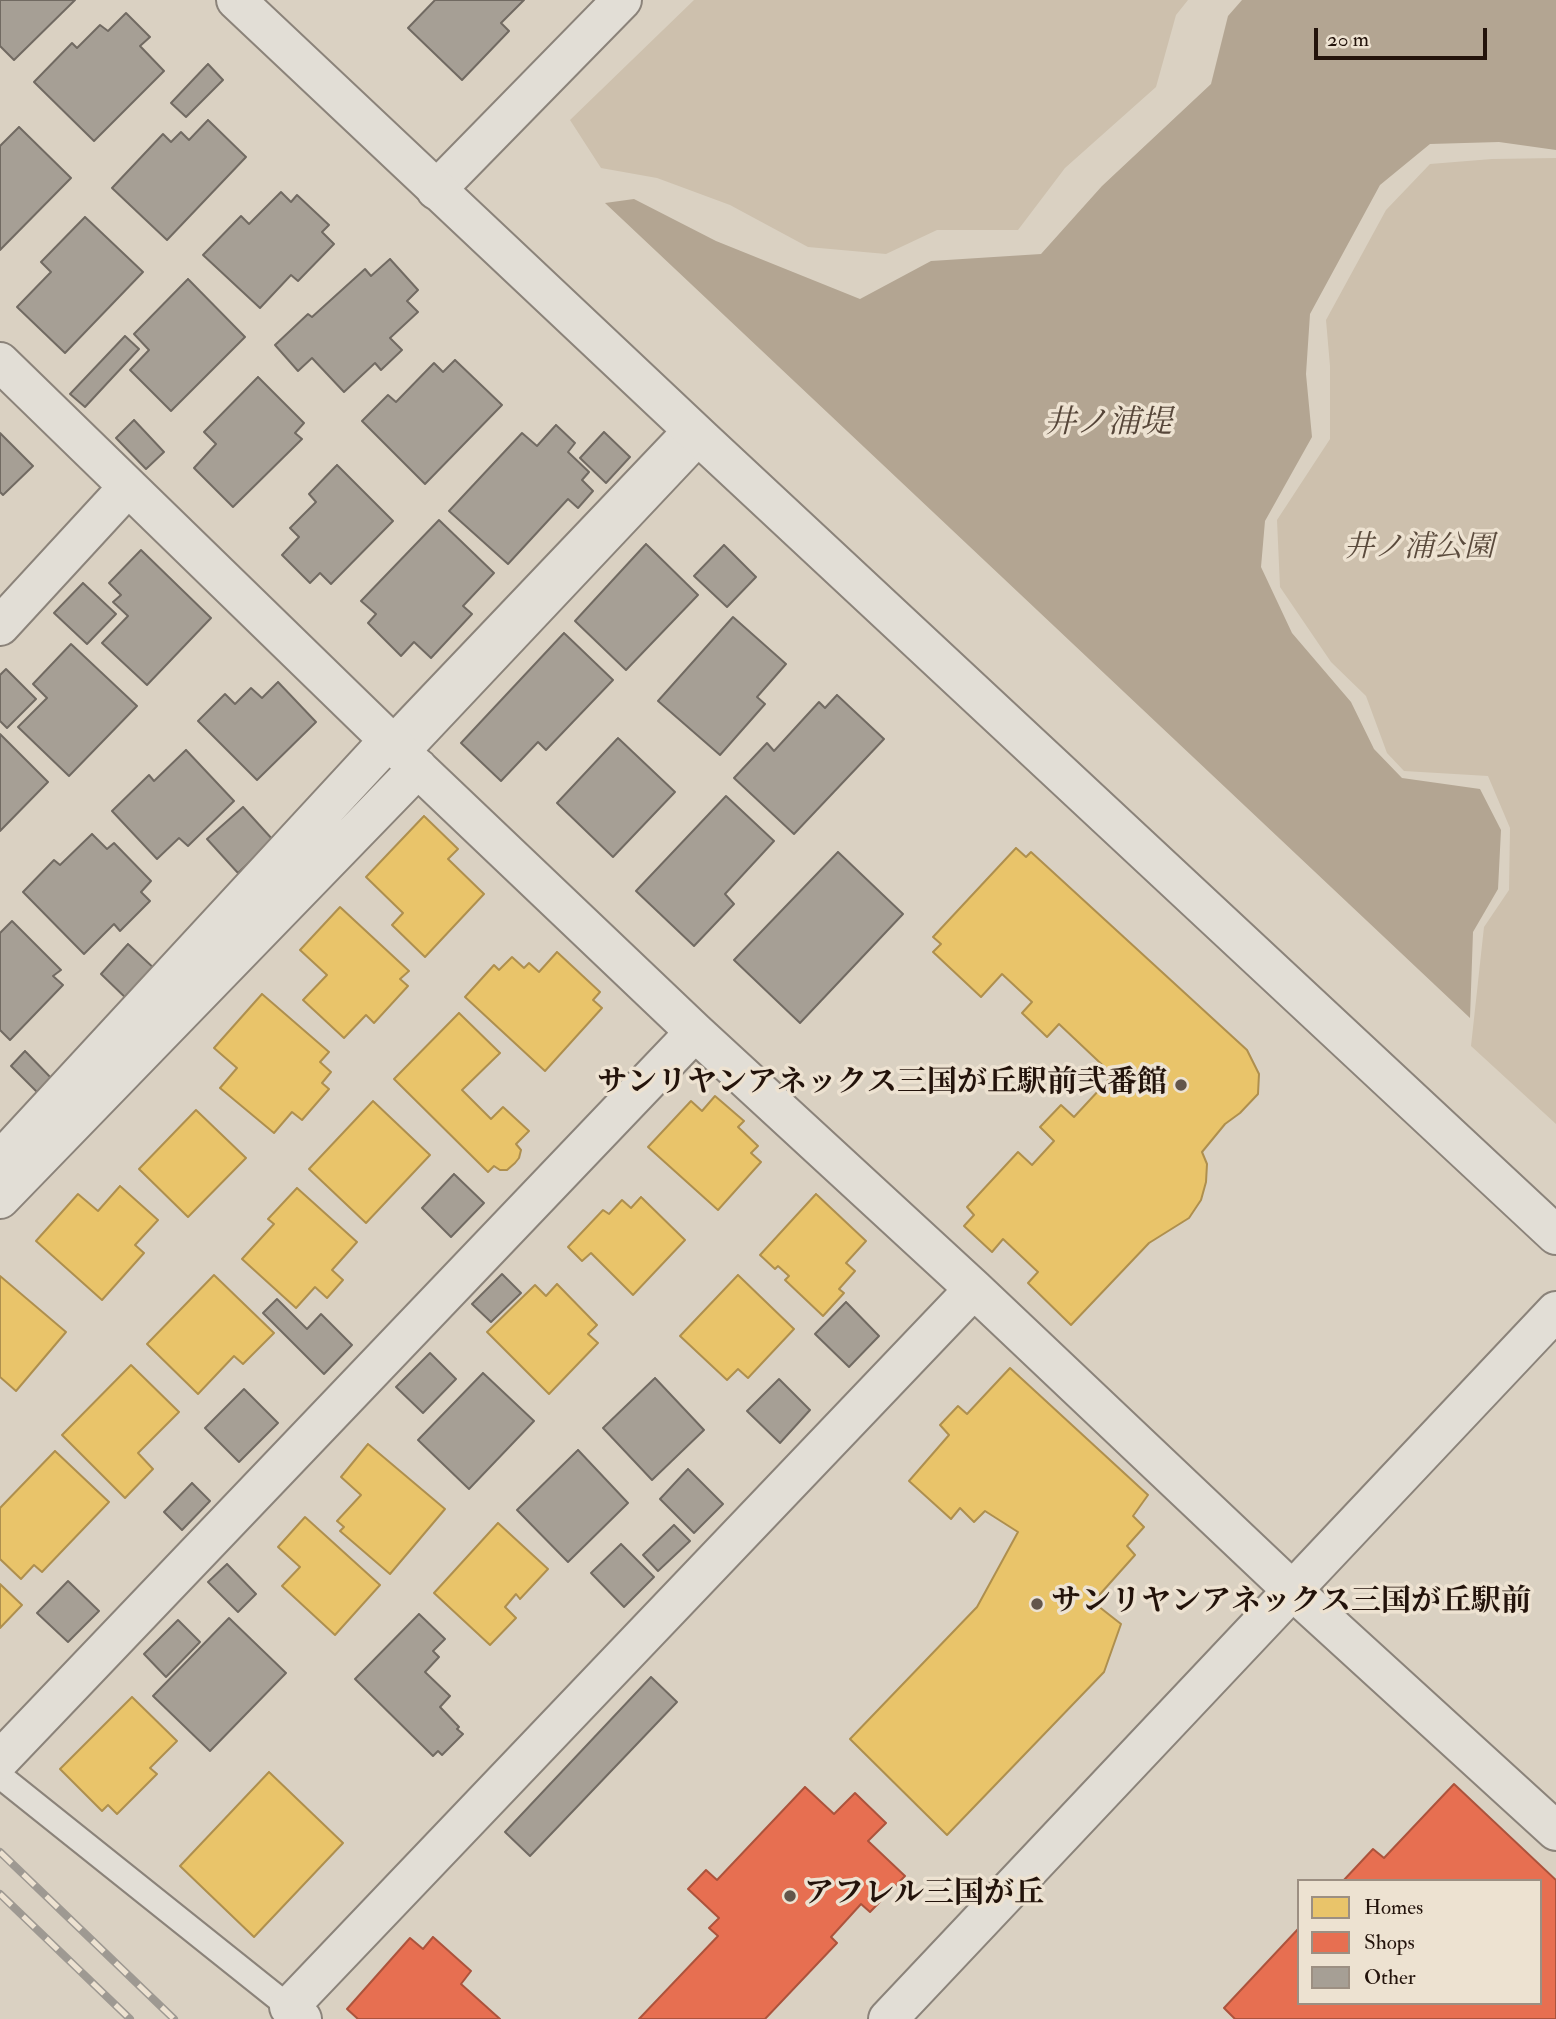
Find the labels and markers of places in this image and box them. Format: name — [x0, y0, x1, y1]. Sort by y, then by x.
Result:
place label: サンリヤンアネックス三国が丘駅前弐番館 — [597, 1067, 1167, 1103]
marker: サンリヤンアネックス三国が丘駅前弐番館 — [1173, 1077, 1189, 1093]
place label: サンリヤンアネックス三国が丘駅前 — [1051, 1586, 1531, 1622]
marker: サンリヤンアネックス三国が丘駅前 — [1029, 1596, 1045, 1612]
place label: アフレル三国が丘 — [804, 1878, 1044, 1914]
marker: アフレル三国が丘 — [782, 1888, 798, 1904]

